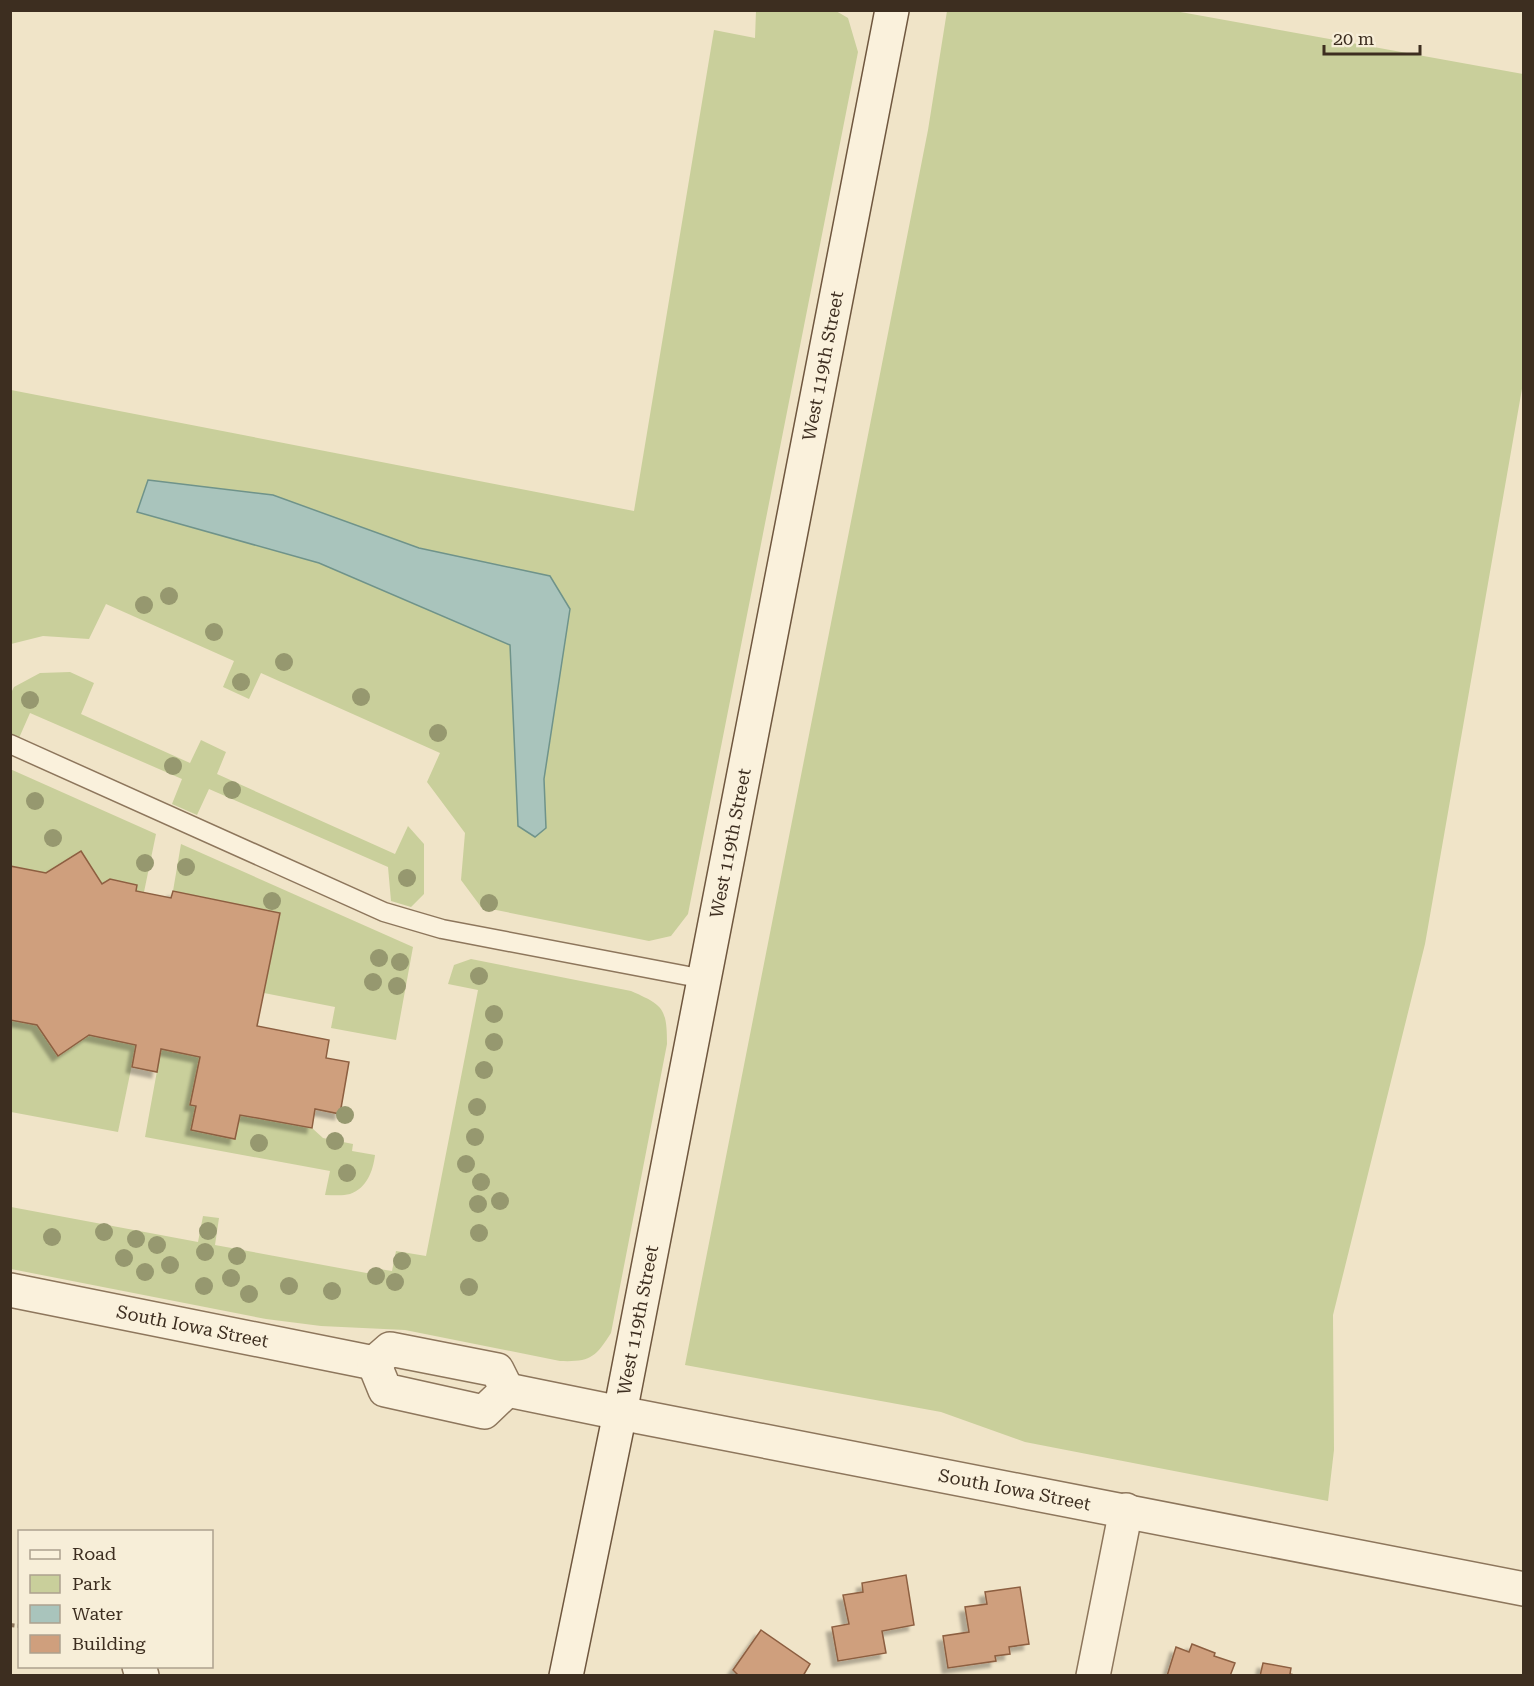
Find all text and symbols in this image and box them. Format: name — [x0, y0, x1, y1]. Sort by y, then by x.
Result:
scale bar — [1324, 18, 1420, 56]
text: 20 m — [1333, 28, 1374, 49]
street label: West 119th Street — [798, 289, 847, 443]
street label: West 119th Street — [705, 766, 755, 920]
street label: West 119th Street — [613, 1243, 662, 1397]
street label: South Iowa Street — [115, 1301, 271, 1352]
street label: South Iowa Street — [937, 1464, 1093, 1514]
legend — [18, 1530, 213, 1668]
text: Road — [72, 1543, 117, 1564]
text: Park — [72, 1573, 112, 1594]
text: Water — [72, 1603, 123, 1624]
text: Building — [72, 1633, 146, 1654]

